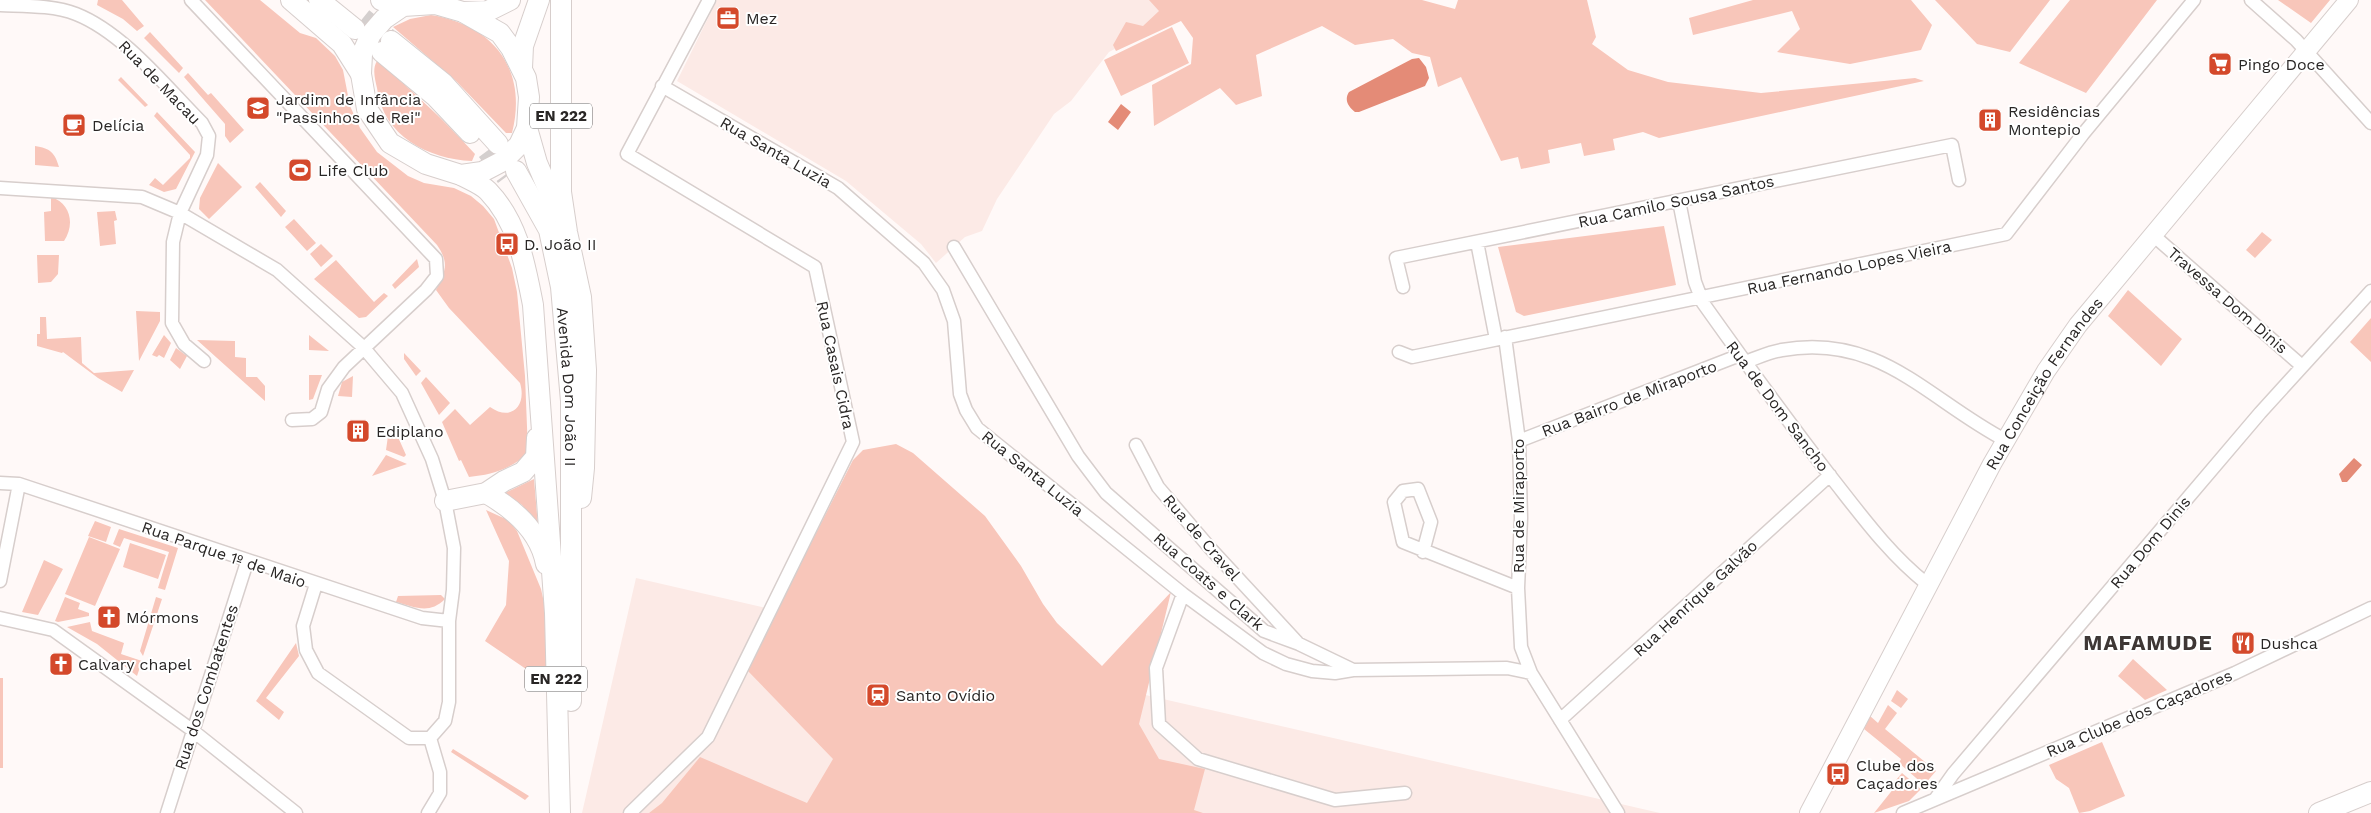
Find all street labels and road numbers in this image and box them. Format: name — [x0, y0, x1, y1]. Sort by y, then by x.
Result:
street label: Rua de Macau — [115, 36, 205, 128]
road number: EN 222 — [530, 104, 592, 128]
street label: Rua Santa Luzia — [717, 113, 835, 192]
street label: Rua Camilo Sousa Santos — [1576, 171, 1776, 232]
street label: Rua Fernando Lopes Vieira — [1745, 237, 1953, 298]
street label: Travessa Dom Dinis — [2164, 243, 2291, 358]
street label: Rua Conceição Fernandes — [1982, 294, 2107, 473]
street label: Rua Casais Cidra — [813, 299, 858, 431]
street label: Avenida Dom João II — [553, 306, 580, 467]
street label: Rua de Dom Sancho — [1722, 337, 1833, 475]
street label: Rua Bairro de Miraporto — [1539, 356, 1719, 441]
street label: Rua Santa Luzia — [978, 427, 1087, 520]
street label: Rua de Miraporto — [1509, 439, 1528, 573]
street label: Rua de Cravel — [1159, 490, 1244, 584]
street label: Rua Dom Dinis — [2106, 492, 2195, 592]
street label: Rua Parque 1º de Maio — [139, 517, 308, 592]
street label: Rua Coats e Clark — [1150, 528, 1268, 634]
street label: Rua Henrique Galvão — [1629, 536, 1761, 661]
street label: Rua dos Combatentes — [171, 602, 242, 772]
road number: EN 222 — [525, 666, 587, 692]
street label: Rua Clube dos Caçadores — [2043, 666, 2235, 761]

